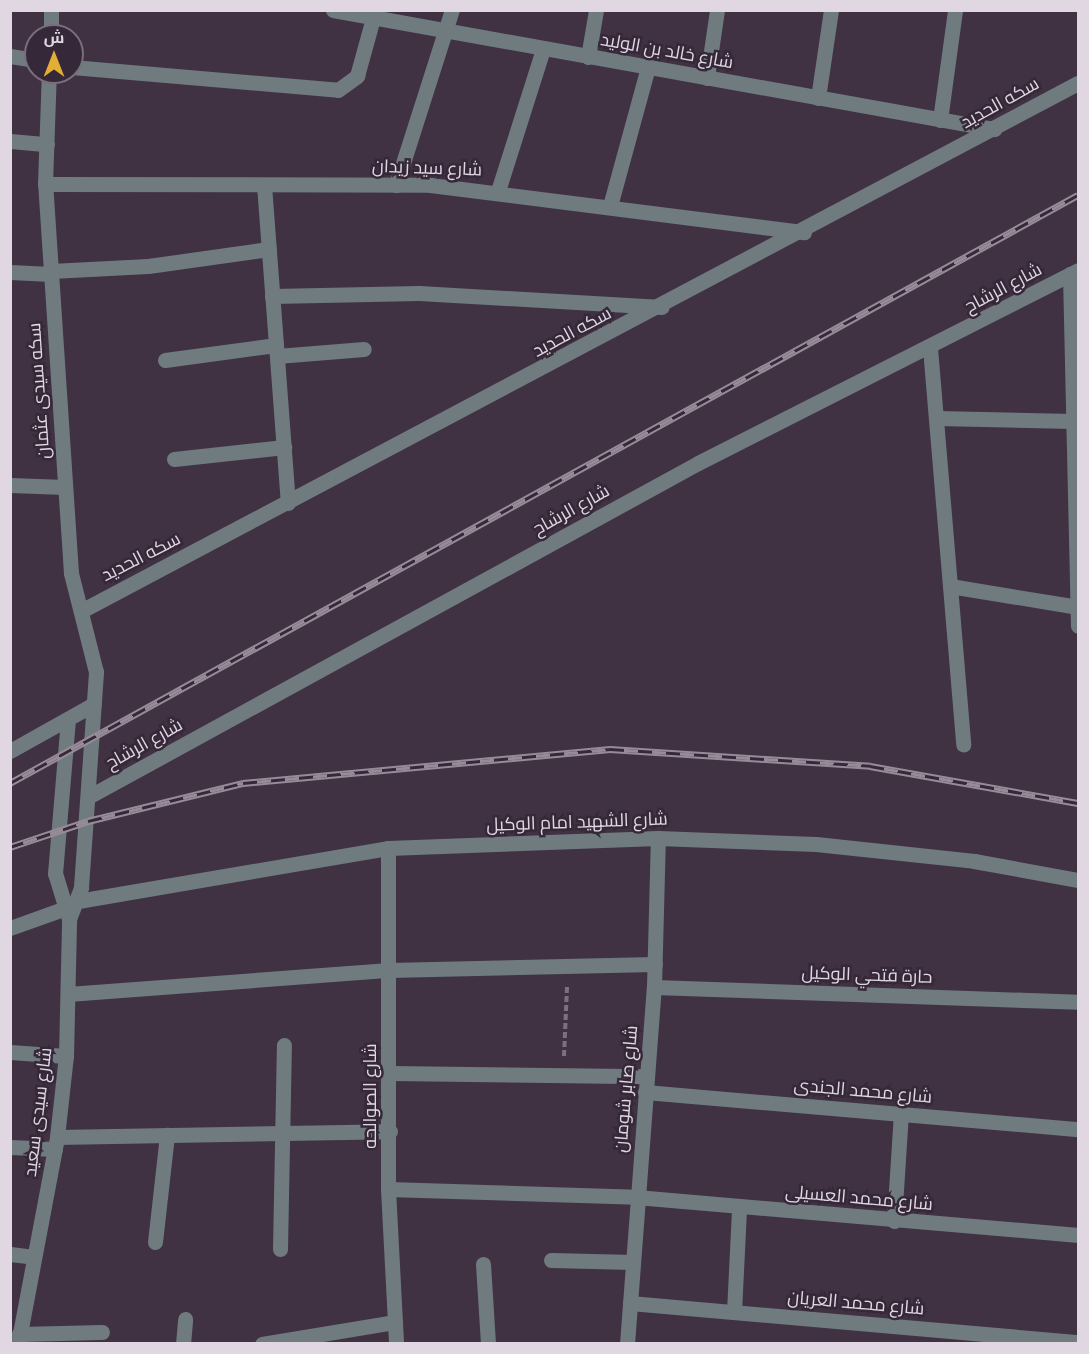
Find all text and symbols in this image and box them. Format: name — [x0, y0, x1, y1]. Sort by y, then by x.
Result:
north arrow — [24, 24, 84, 84]
text: ش — [44, 28, 64, 47]
street label: شارع خالد بن الوليد — [599, 29, 735, 73]
street label: سكه الحديد — [957, 73, 1043, 133]
street label: شارع سيد زيدان — [372, 155, 482, 181]
street label: شارع الرشاح — [961, 259, 1045, 317]
street label: سكه الحديد — [529, 302, 615, 362]
street label: سكه سيدى عثمان — [23, 322, 55, 460]
street label: شارع الرشاح — [529, 480, 613, 540]
street label: سكه الحديد — [98, 528, 184, 586]
street label: شارع الرشاح — [102, 714, 186, 774]
street label: شارع الشهيد امام الوكيل — [486, 808, 668, 836]
street label: حارة فتحي الوكيل — [801, 962, 933, 988]
street label: شارع صابر شومان — [610, 1025, 642, 1153]
street label: شارع الصوالحه — [359, 1043, 381, 1149]
street label: شارع سيدى سعيد — [19, 1046, 57, 1178]
street label: شارع محمد الجندى — [793, 1074, 933, 1108]
street label: شارع محمد العسيلى — [784, 1181, 934, 1215]
street label: شارع محمد العريان — [787, 1286, 925, 1320]

